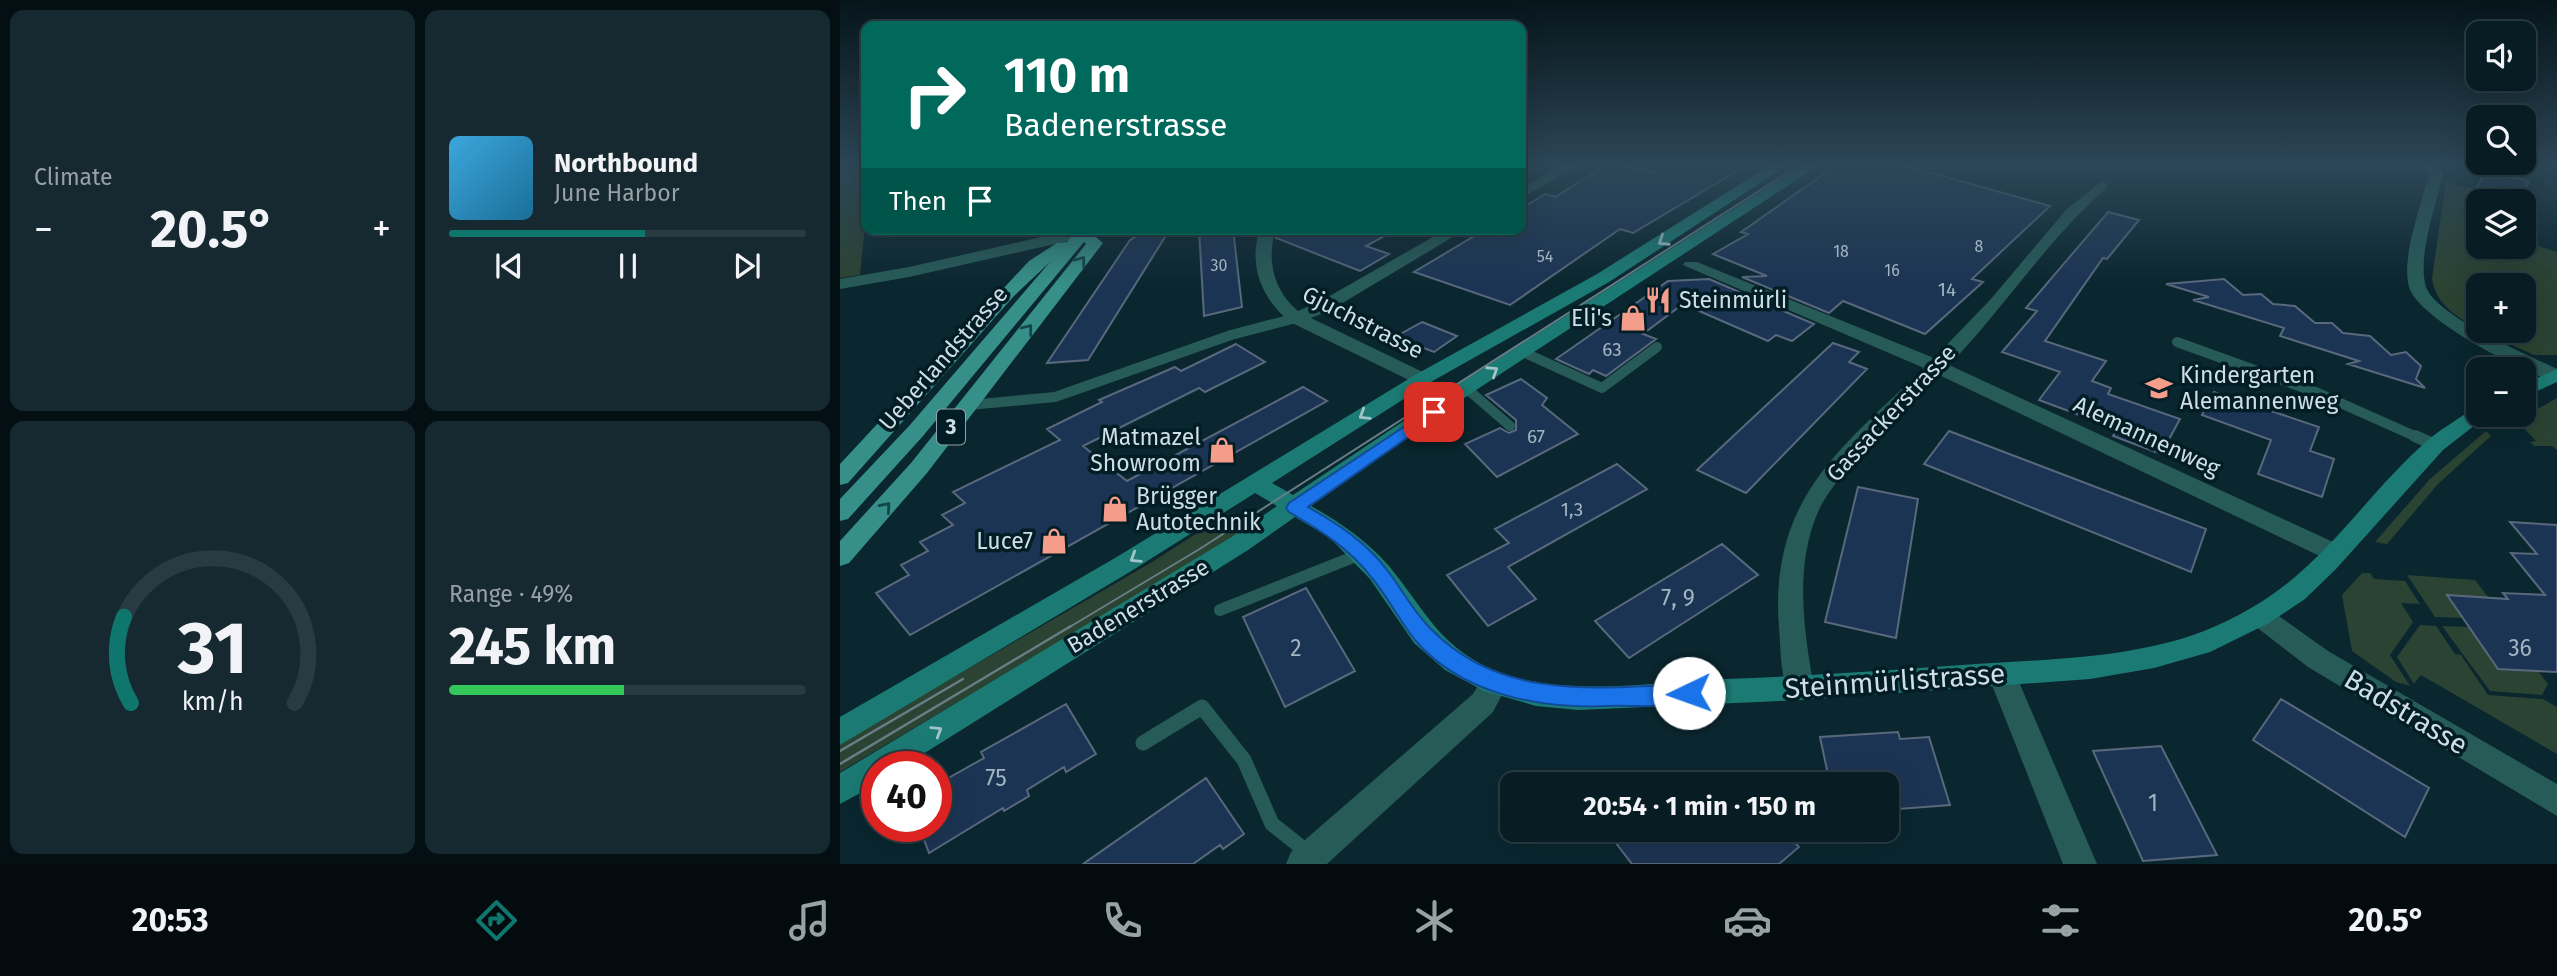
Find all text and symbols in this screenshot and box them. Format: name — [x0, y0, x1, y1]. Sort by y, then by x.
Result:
map controls — [2466, 21, 2536, 427]
button: sound — [2466, 21, 2536, 91]
text: 110 m — [1004, 46, 1130, 105]
icon: right — [889, 49, 980, 140]
button: search — [2466, 105, 2536, 175]
text: Badenerstrasse — [1004, 106, 1227, 144]
text: Northbound — [554, 148, 698, 179]
text: Climate — [34, 163, 113, 191]
text: June Harbor — [554, 179, 680, 207]
icon: arrive — [961, 182, 999, 220]
text: Then — [889, 186, 947, 217]
button: layers — [2466, 189, 2536, 259]
text: 20.5° — [150, 198, 275, 261]
text: − — [34, 206, 53, 252]
text: + — [372, 206, 391, 252]
one-way arrow — [1657, 232, 1670, 245]
house number: 8 — [1975, 237, 1984, 256]
house number: 18 — [1833, 242, 1849, 261]
icon: previous — [490, 247, 528, 285]
icon: pause — [609, 247, 647, 285]
icon: next — [728, 247, 766, 285]
house number: 54 — [1537, 247, 1554, 266]
house number: 30 — [1211, 256, 1228, 275]
one-way arrow — [1072, 257, 1085, 269]
house number: 16 — [1884, 261, 1900, 280]
button: + — [2466, 273, 2536, 343]
house number: 14 — [1938, 278, 1956, 301]
street label: Ueberlandstrasse — [873, 280, 1013, 436]
street label: Gjuchstrasse — [1298, 280, 1428, 364]
restaurant icon: Steinmürli — [1643, 285, 1673, 315]
place label: Steinmürli — [1679, 286, 1787, 314]
shop icon: Eli's — [1618, 303, 1648, 333]
place label: Eli's — [1571, 304, 1612, 332]
one-way arrow — [1020, 324, 1033, 337]
house number: 63 — [1602, 338, 1622, 361]
street label: Gassackerstrasse — [1820, 339, 1962, 487]
button: − — [2466, 357, 2536, 427]
place label: Kindergarten Alemannenweg — [2180, 361, 2339, 415]
one-way arrow — [1485, 367, 1498, 380]
school or university icon: Kindergarten Alemannenweg — [2144, 373, 2174, 403]
pin — [1404, 382, 1464, 442]
street label: Alemannenweg — [2069, 390, 2225, 482]
icon: arrive — [1415, 393, 1453, 431]
one-way arrow — [1359, 407, 1372, 420]
road number: 3 — [937, 410, 965, 444]
place label: Matmazel Showroom — [1090, 423, 1201, 477]
house number: 67 — [1527, 425, 1545, 448]
shop icon: Matmazel Showroom — [1207, 435, 1237, 465]
place label: Brügger Autotechnik — [1136, 482, 1261, 536]
shop icon: Brügger Autotechnik — [1100, 494, 1130, 524]
house number: 1,3 — [1561, 498, 1583, 521]
one-way arrow — [878, 502, 890, 515]
shop icon: Luce7 — [1039, 526, 1069, 556]
place label: Luce7 — [976, 527, 1033, 555]
one-way arrow — [1129, 549, 1142, 562]
street label: Badenerstrasse — [1062, 553, 1214, 659]
text: Range · 49% — [449, 580, 573, 608]
house number: 7, 9 — [1661, 584, 1695, 612]
text: 31 — [176, 606, 248, 693]
text: 245 km — [449, 615, 616, 678]
house number: 2 — [1290, 634, 1302, 662]
house number: 36 — [2508, 634, 2532, 662]
position arrow — [1652, 656, 1726, 730]
street label: Steinmürlistrasse — [1784, 657, 2006, 705]
street label: Badstrasse — [2338, 662, 2474, 762]
text: km/h — [182, 687, 243, 717]
one-way arrow — [930, 726, 943, 739]
speed limit sign: 40 — [861, 751, 952, 842]
house number: 75 — [985, 764, 1007, 792]
house number: 1 — [2148, 789, 2158, 817]
text: 20:54 · 1 min · 150 m — [1583, 791, 1816, 822]
icon: directions — [472, 896, 521, 945]
icon: music — [785, 896, 834, 945]
icon: phone — [1098, 896, 1147, 945]
icon: climate — [1410, 896, 1459, 945]
icon: car — [1723, 896, 1772, 945]
icon: filters — [2036, 896, 2085, 945]
text: 20:53 — [132, 901, 209, 939]
text: 20.5° — [2348, 901, 2425, 939]

